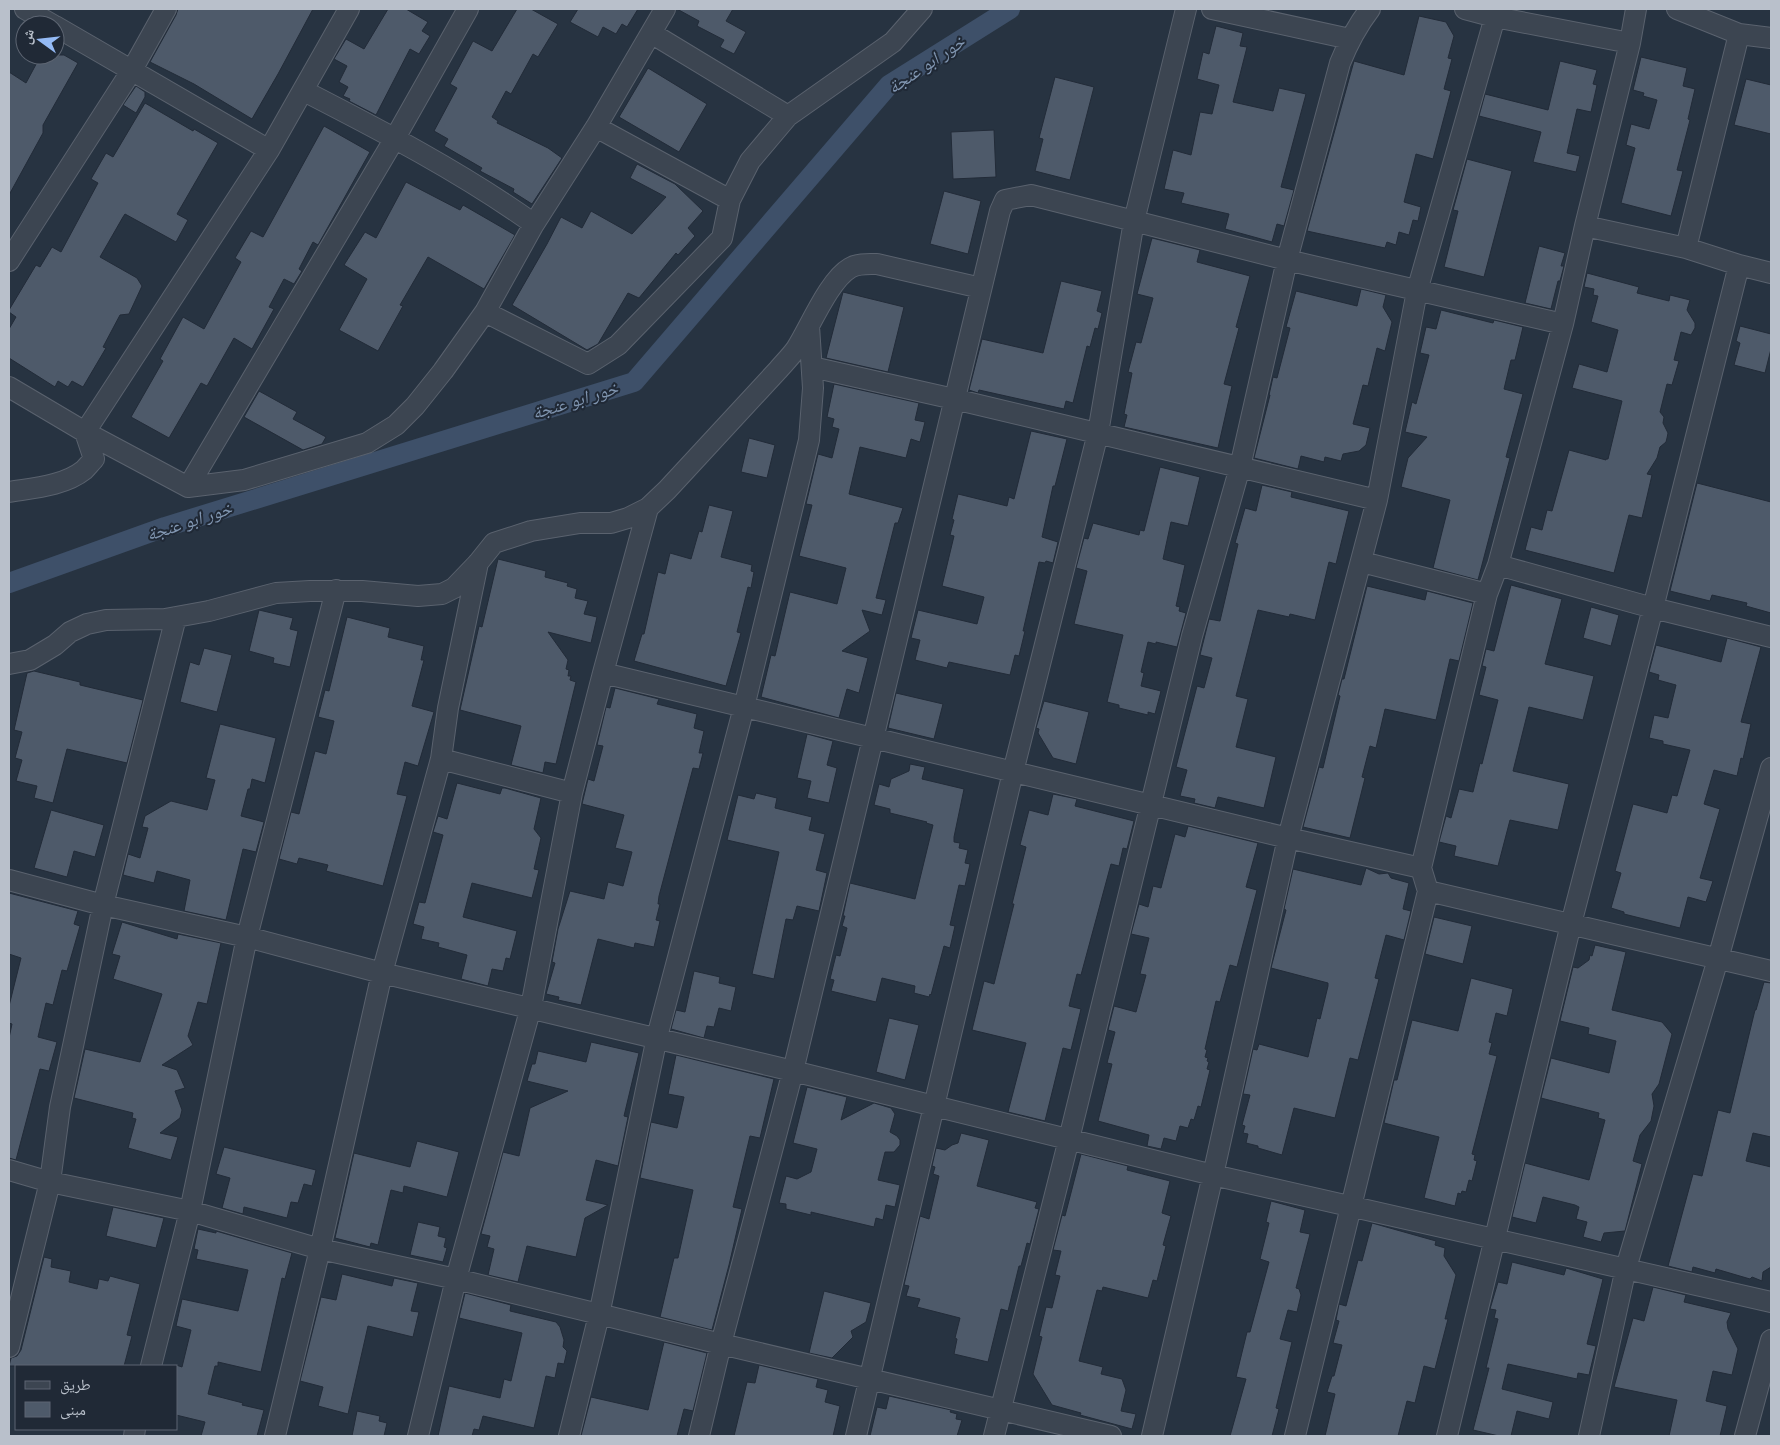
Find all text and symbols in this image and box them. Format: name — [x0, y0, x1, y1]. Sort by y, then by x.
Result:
north arrow — [15, 15, 65, 65]
text: ش — [17, 27, 38, 46]
water label: خور ابو عنجة — [883, 29, 970, 98]
water label: خور ابو عنجة — [529, 376, 621, 424]
water label: خور ابو عنجة — [143, 496, 235, 546]
legend — [15, 1365, 178, 1430]
text: طريق — [60, 1375, 91, 1395]
text: مبنى — [60, 1400, 86, 1420]

